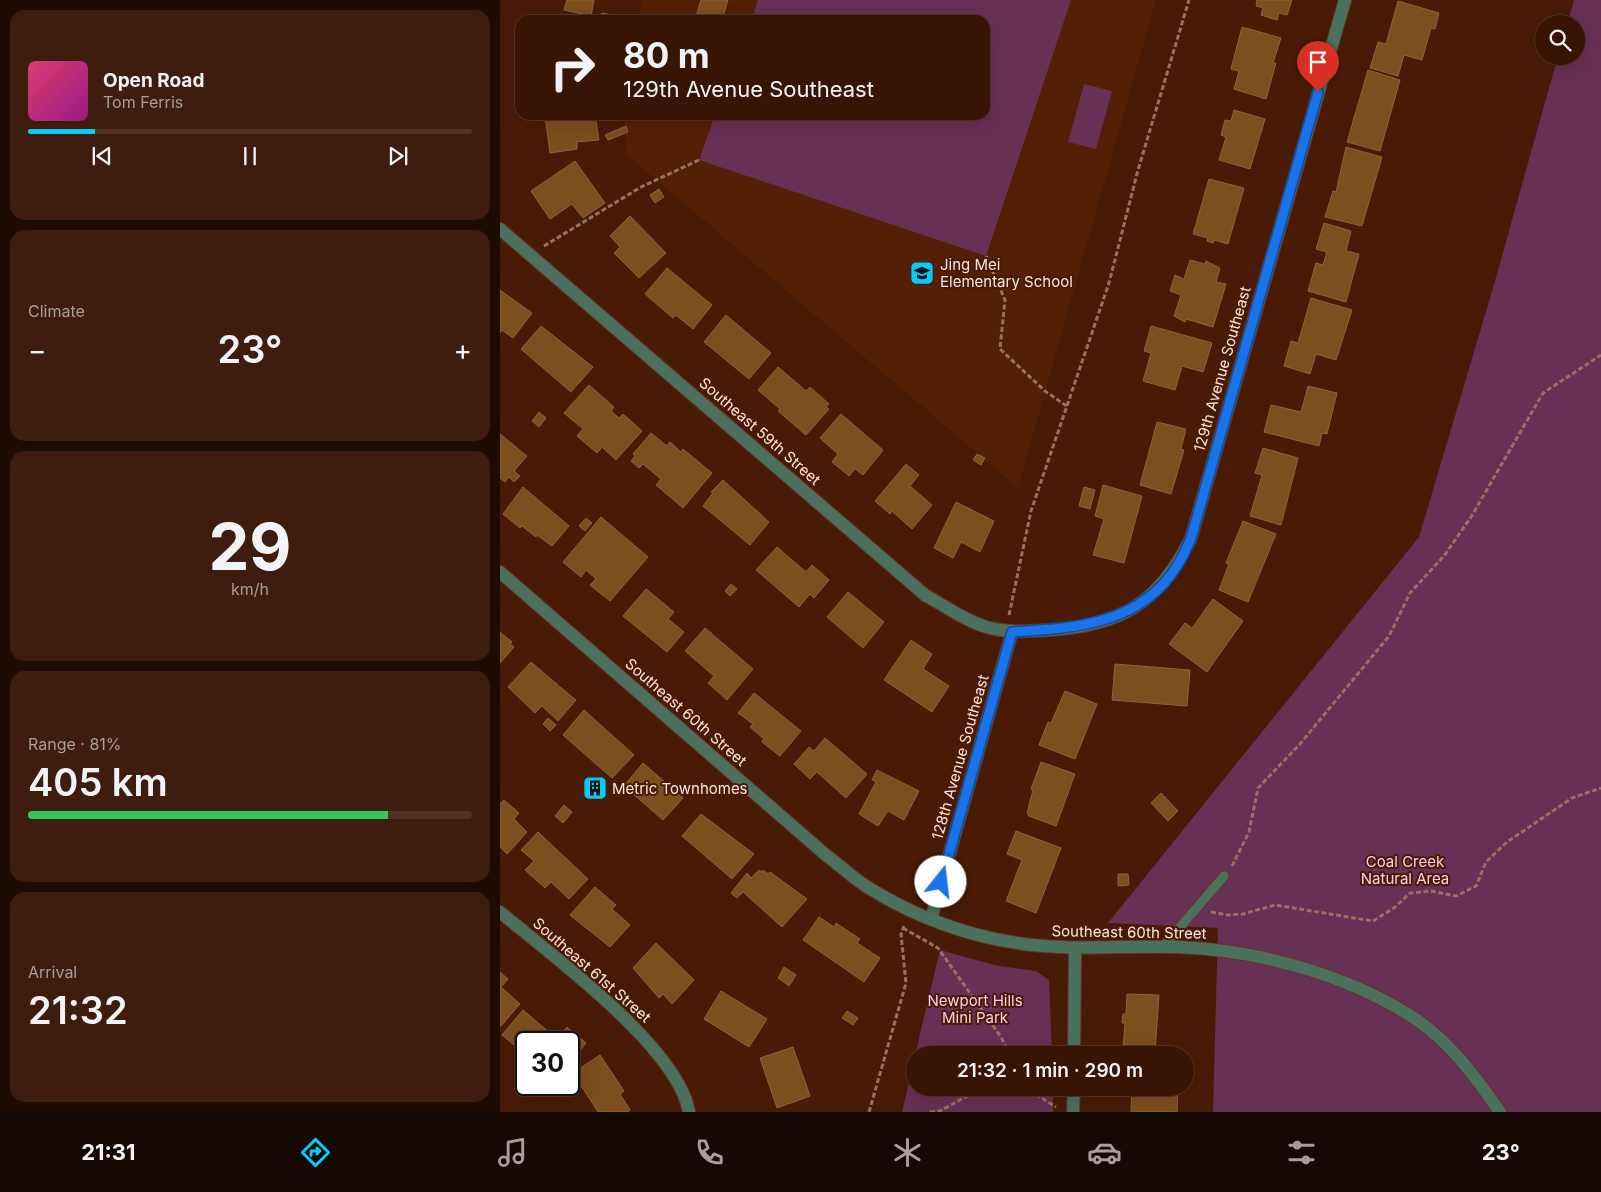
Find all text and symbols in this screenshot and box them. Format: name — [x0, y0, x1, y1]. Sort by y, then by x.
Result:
map controls — [1535, 15, 1585, 65]
button: search — [1535, 15, 1585, 65]
text: 80 m — [623, 34, 710, 76]
icon: right — [540, 35, 605, 100]
pin — [1297, 41, 1339, 92]
icon: arrive — [1304, 48, 1332, 76]
text: Open Road — [103, 69, 204, 92]
text: 129th Avenue Southeast — [623, 76, 874, 102]
text: Tom Ferris — [103, 92, 183, 112]
icon: previous — [88, 142, 116, 170]
icon: pause — [236, 142, 264, 170]
icon: next — [384, 142, 412, 170]
place label: Jing Mei Elementary School — [940, 255, 1073, 291]
school or university icon: Jing Mei Elementary School — [909, 260, 935, 286]
street label: 129th Avenue Southeast — [1189, 284, 1255, 454]
text: Climate — [28, 301, 85, 321]
text: 23° — [218, 326, 282, 372]
text: − — [28, 333, 47, 367]
text: + — [453, 333, 472, 367]
street label: Southeast 59th Street — [695, 373, 825, 489]
text: 29 — [208, 507, 292, 586]
text: km/h — [231, 579, 269, 599]
street label: Southeast 60th Street — [621, 654, 751, 770]
street label: 128th Avenue Southeast — [927, 672, 993, 842]
text: Range · 81% — [28, 734, 122, 754]
text: 405 km — [28, 759, 168, 805]
building icon: Metric Townhomes — [582, 775, 608, 801]
place label: Metric Townhomes — [612, 779, 748, 798]
park label: Coal Creek Natural Area — [1361, 852, 1449, 888]
position arrow — [914, 855, 966, 907]
street label: Southeast 61st Street — [529, 913, 655, 1027]
street label: Southeast 60th Street — [1051, 921, 1207, 943]
text: Arrival — [28, 962, 77, 982]
text: 21:32 — [28, 987, 128, 1033]
park label: Newport Hills Mini Park — [927, 991, 1023, 1027]
speed limit sign: 30 — [515, 1031, 580, 1096]
text: 21:32 · 1 min · 290 m — [957, 1059, 1143, 1082]
icon: directions — [298, 1135, 333, 1170]
icon: music — [495, 1135, 530, 1170]
icon: phone — [692, 1135, 727, 1170]
icon: climate — [890, 1135, 925, 1170]
icon: car — [1087, 1135, 1122, 1170]
icon: filters — [1284, 1135, 1319, 1170]
text: 21:31 — [81, 1139, 136, 1165]
text: 23° — [1482, 1139, 1520, 1165]

